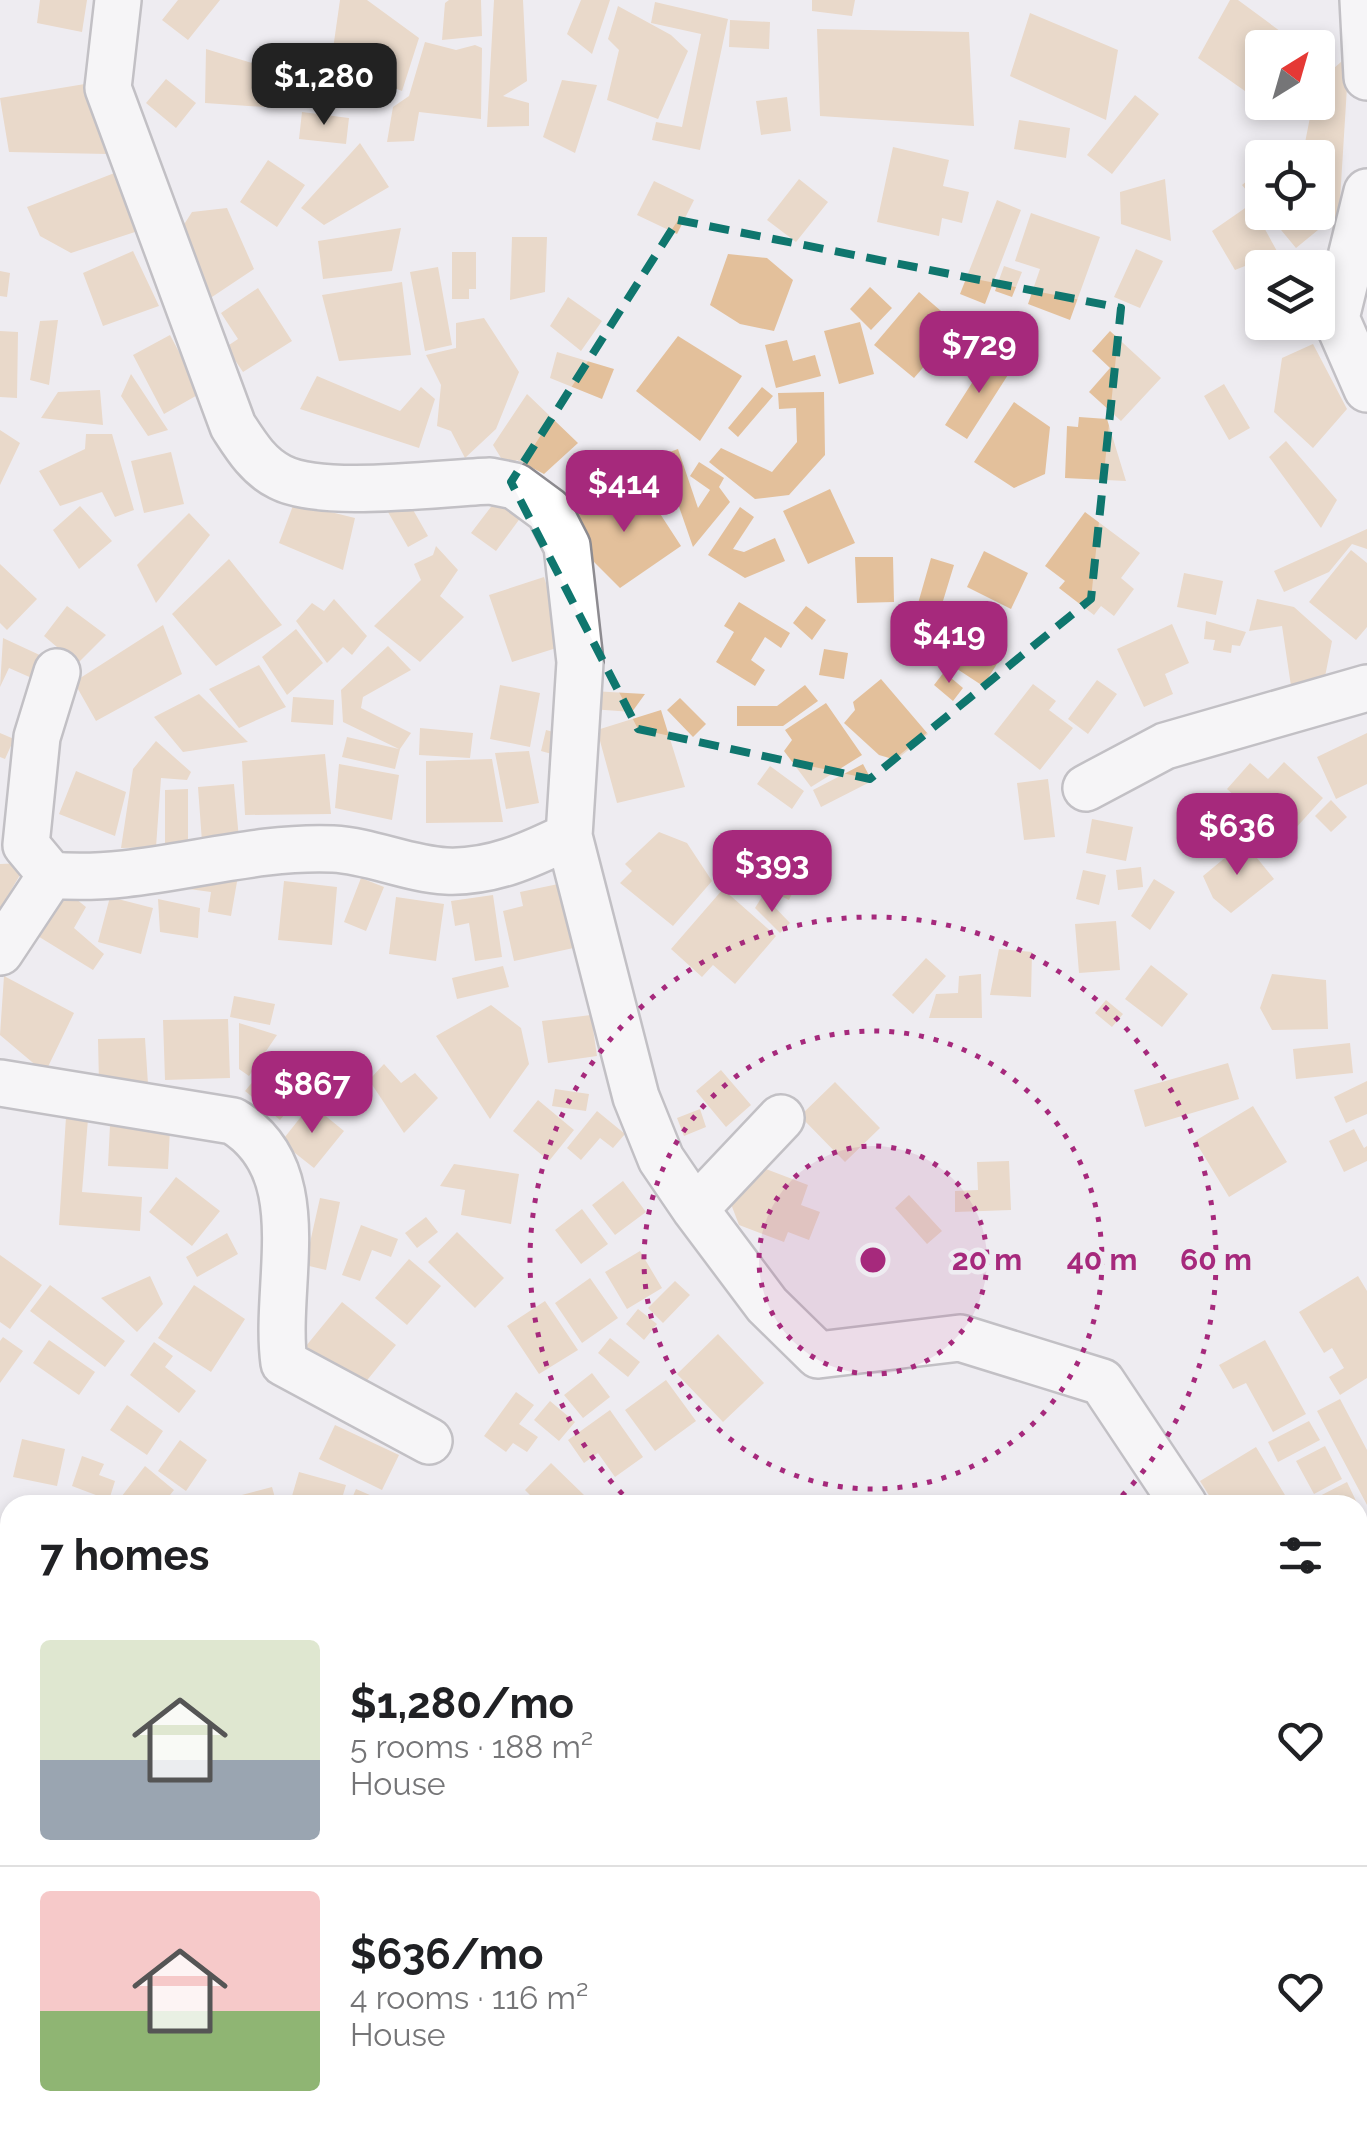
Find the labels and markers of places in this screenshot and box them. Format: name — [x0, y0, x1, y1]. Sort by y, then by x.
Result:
pin: $1,280 — [243, 43, 405, 128]
pin: $729 — [920, 311, 1038, 396]
pin: $414 — [565, 450, 683, 535]
pin: $419 — [890, 601, 1008, 686]
pin: $636 — [1178, 793, 1296, 878]
pin: $393 — [713, 830, 831, 915]
pin: $867 — [253, 1051, 371, 1136]
centre of rings — [855, 1242, 891, 1278]

